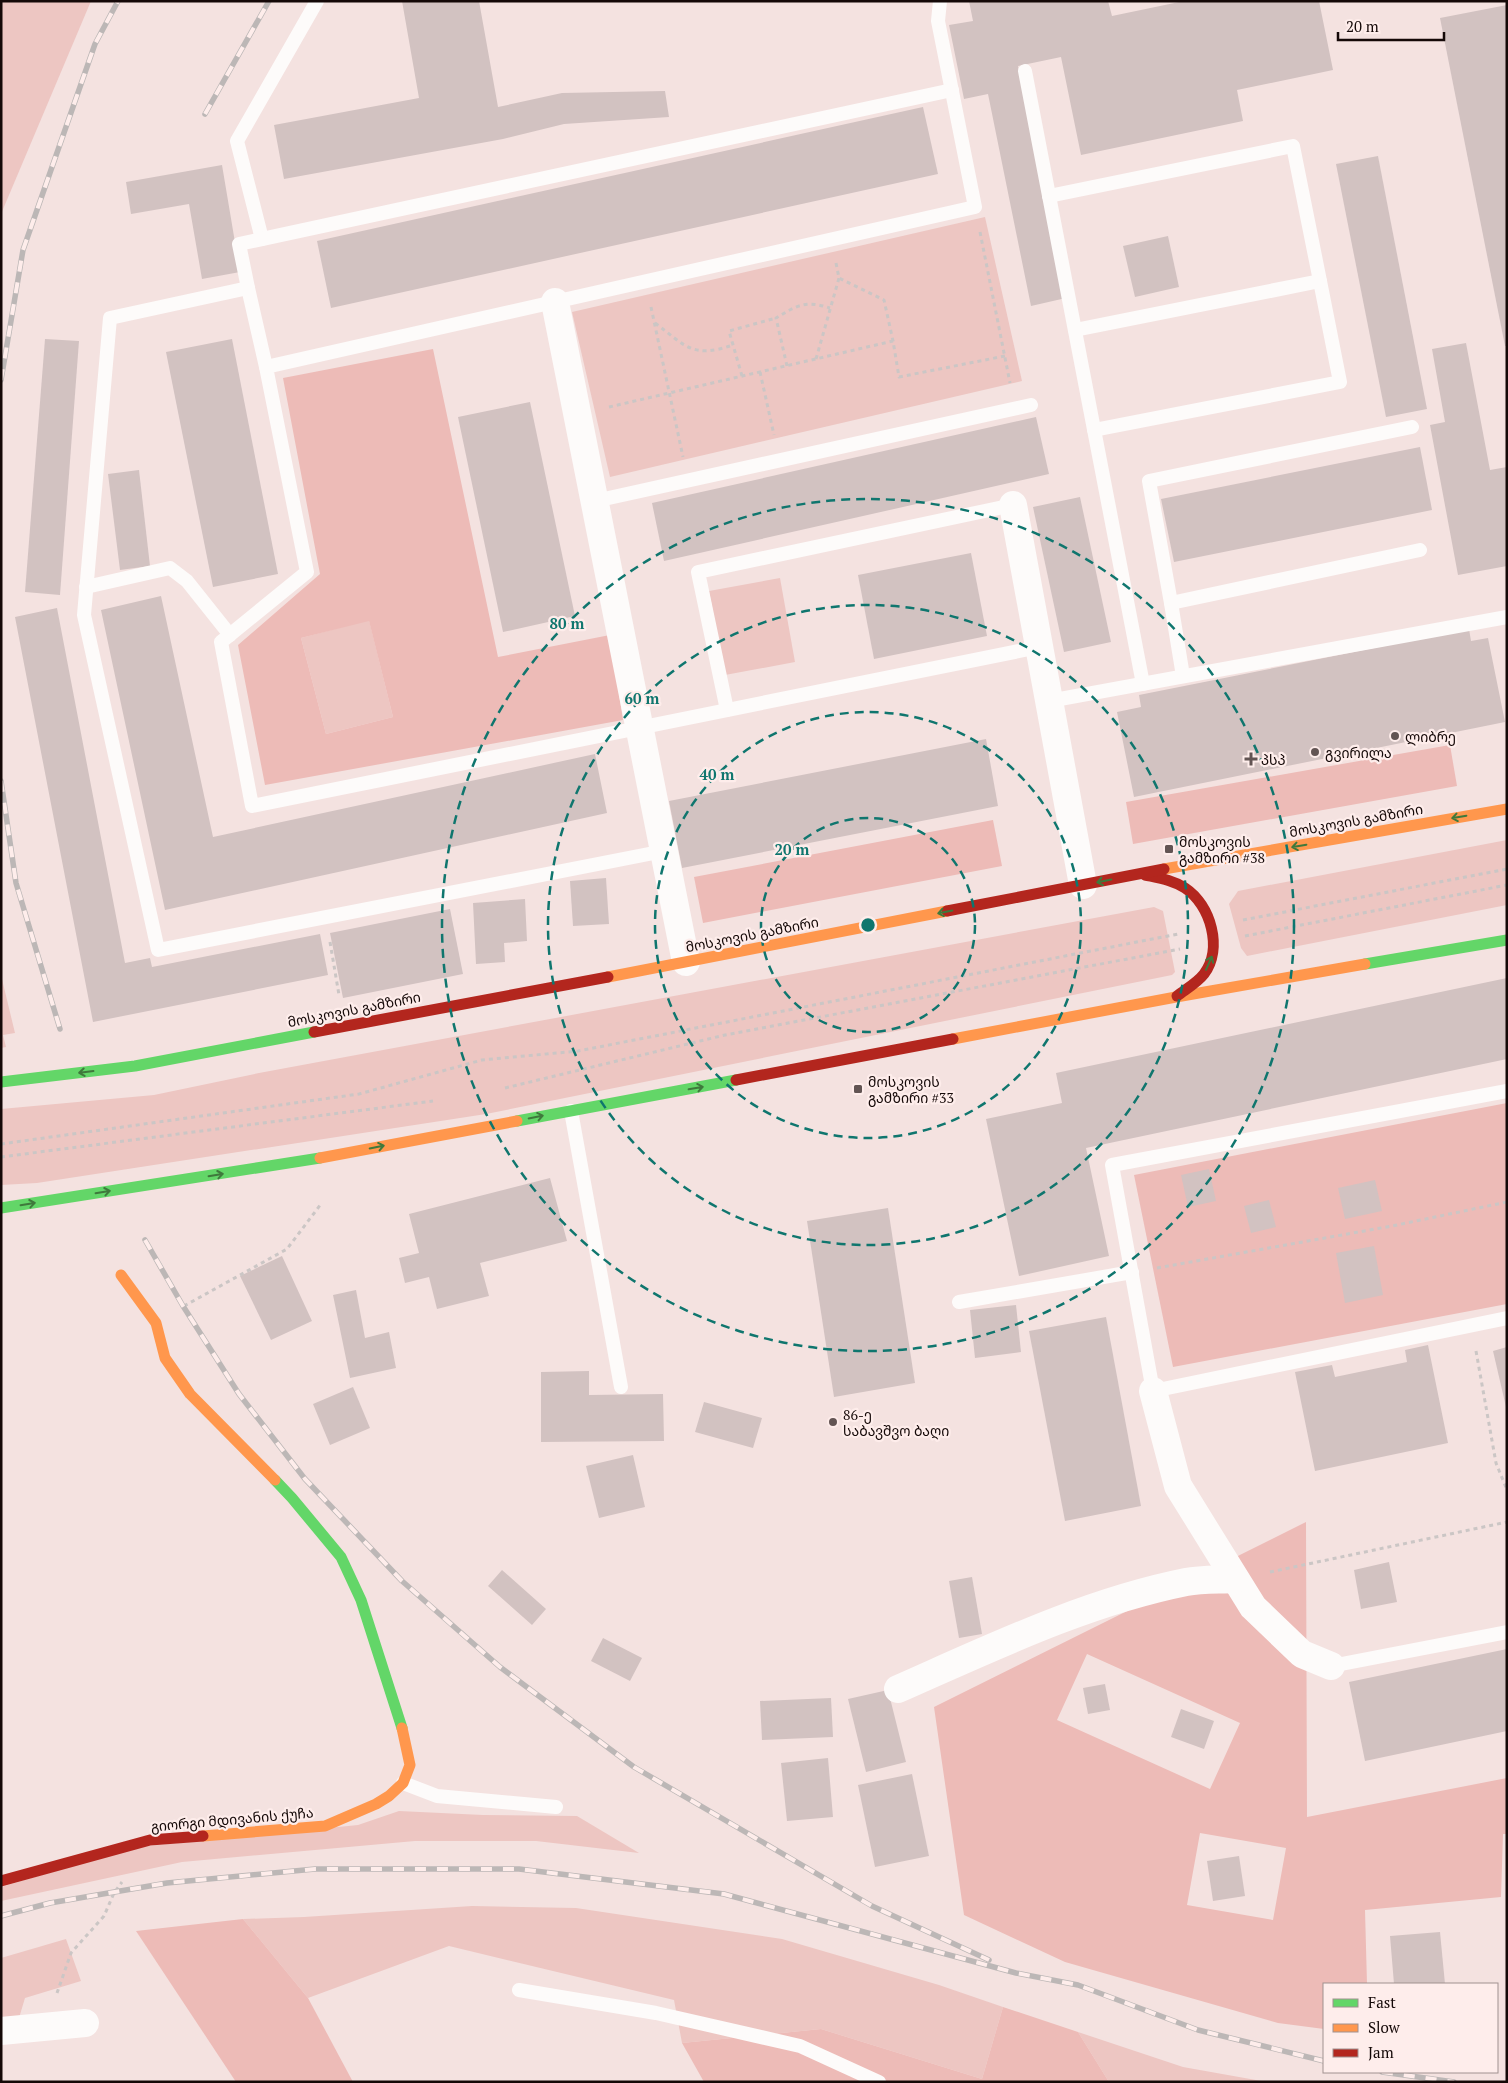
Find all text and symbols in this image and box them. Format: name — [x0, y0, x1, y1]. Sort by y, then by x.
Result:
scale bar — [1338, 10, 1444, 42]
text: 20 m — [1346, 16, 1379, 36]
text: 80 m — [550, 613, 585, 633]
text: 60 m — [625, 688, 660, 708]
place label: ლიბრე — [1405, 727, 1456, 746]
marker: ლიბრე — [1389, 730, 1401, 742]
place label: გვირილა — [1325, 743, 1392, 762]
marker: გვირილა — [1309, 746, 1321, 758]
place label: პსპ — [1261, 750, 1286, 769]
marker: პსპ — [1245, 753, 1257, 765]
text: 40 m — [700, 764, 735, 784]
street label: მოსკოვის გამზირი — [1288, 799, 1424, 841]
one-way arrow — [1451, 813, 1467, 823]
place label: მოსკოვის გამზირი #38 — [1179, 832, 1265, 867]
text: 20 m — [775, 839, 810, 859]
one-way arrow — [1291, 841, 1307, 851]
marker: მოსკოვის გამზირი #38 — [1163, 843, 1175, 855]
one-way arrow — [1097, 876, 1113, 886]
one-way arrow — [937, 908, 953, 917]
street label: მოსკოვის გამზირი — [684, 912, 820, 956]
centre of rings — [859, 916, 877, 934]
one-way arrow — [1205, 956, 1215, 971]
street label: მოსკოვის გამზირი — [286, 987, 422, 1031]
one-way arrow — [79, 1067, 95, 1077]
place label: მოსკოვის გამზირი #33 — [868, 1072, 954, 1107]
one-way arrow — [688, 1083, 704, 1093]
marker: მოსკოვის გამზირი #33 — [852, 1083, 864, 1095]
one-way arrow — [528, 1112, 544, 1122]
one-way arrow — [368, 1142, 384, 1152]
one-way arrow — [208, 1169, 224, 1179]
one-way arrow — [95, 1187, 111, 1197]
one-way arrow — [20, 1199, 36, 1209]
place label: 86-ე საბავშვო ბაღი — [843, 1405, 949, 1440]
marker: 86-ე საბავშვო ბაღი — [827, 1416, 839, 1428]
street label: გიორგი მდივანის ქუჩა — [150, 1802, 314, 1836]
legend — [1323, 1983, 1498, 2073]
text: Fast — [1368, 1992, 1396, 2012]
text: Slow — [1368, 2017, 1401, 2037]
text: Jam — [1368, 2042, 1394, 2062]

